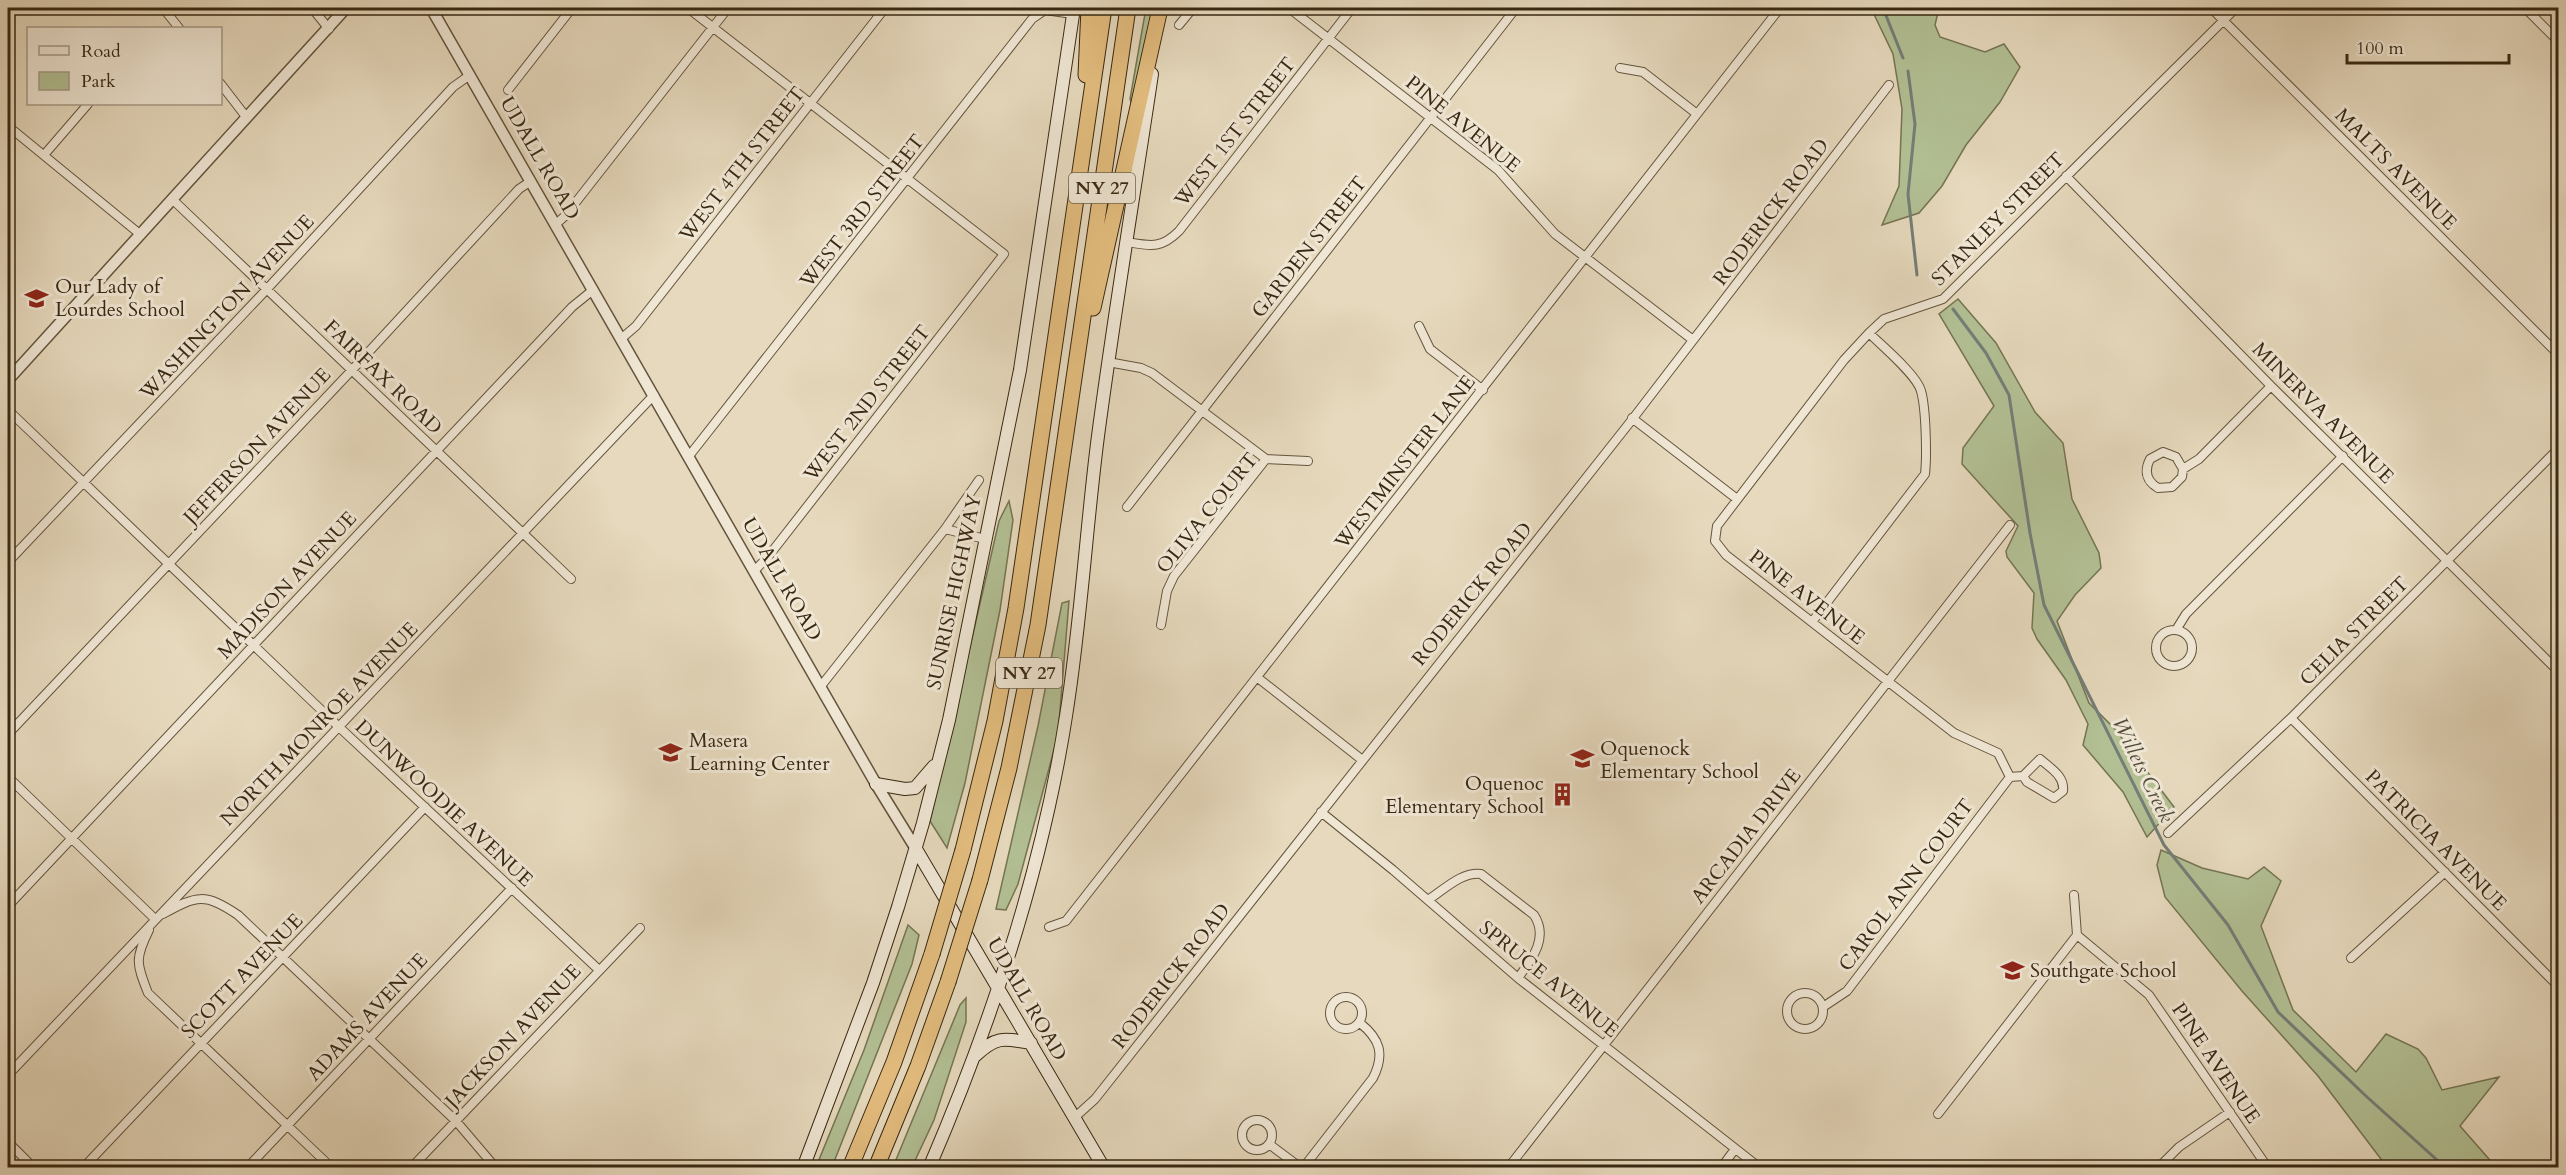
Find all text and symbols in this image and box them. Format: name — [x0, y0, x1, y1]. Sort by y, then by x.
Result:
legend — [27, 27, 222, 105]
scale bar — [2347, 27, 2509, 65]
text: 100 m — [2356, 36, 2404, 61]
text: Road — [81, 39, 121, 64]
street label: WEST 1ST STREET — [1168, 51, 1302, 213]
text: Park — [81, 69, 116, 94]
street label: PINE AVENUE — [1400, 69, 1526, 179]
street label: WEST 4TH STREET — [672, 81, 811, 248]
street label: UDALL ROAD — [494, 91, 586, 225]
street label: MALTS AVENUE — [2329, 102, 2463, 236]
street label: WEST 3RD STREET — [793, 128, 931, 294]
street label: RODERICK ROAD — [1707, 133, 1835, 291]
street label: STANLEY STREET — [1925, 146, 2071, 292]
street label: GARDEN STREET — [1245, 170, 1373, 323]
road number: NY 27 — [1069, 173, 1135, 203]
street label: WASHINGTON AVENUE — [133, 209, 320, 406]
place label: Our Lady of Lourdes School — [55, 273, 185, 323]
school or university icon: Our Lady of Lourdes School — [24, 285, 50, 311]
street label: FAIRFAX ROAD — [318, 314, 448, 440]
street label: WEST 2ND STREET — [797, 319, 937, 487]
street label: MINERVA AVENUE — [2246, 336, 2400, 490]
street label: JEFFERSON AVENUE — [175, 362, 337, 532]
street label: WESTMINSTER LANE — [1328, 369, 1481, 555]
street label: OLIVA COURT — [1150, 447, 1264, 579]
street label: SUNRISE HIGHWAY — [920, 492, 988, 692]
street label: MADISON AVENUE — [211, 505, 363, 665]
street label: UDALL ROAD — [736, 512, 828, 646]
street label: RODERICK ROAD — [1406, 516, 1538, 672]
street label: PINE AVENUE — [1743, 543, 1871, 651]
street label: CELIA STREET — [2294, 570, 2415, 691]
street label: NORTH MONROE AVENUE — [214, 616, 424, 832]
road number: NY 27 — [996, 658, 1062, 688]
water label: Willets Creek — [2105, 712, 2181, 828]
street label: DUNWOODIE AVENUE — [349, 713, 539, 893]
place label: Masera Learning Center — [689, 727, 830, 777]
place label: Oquenock Elementary School — [1600, 735, 1759, 785]
school or university icon: Masera Learning Center — [658, 739, 684, 765]
school or university icon: Oquenock Elementary School — [1569, 746, 1595, 772]
street label: ARCADIA DRIVE — [1685, 763, 1807, 909]
street label: PATRICIA AVENUE — [2359, 763, 2513, 917]
place label: Oquenoc Elementary School — [1385, 770, 1544, 820]
building icon: Oquenoc Elementary School — [1549, 781, 1575, 807]
street label: CAROL ANN COURT — [1832, 793, 1980, 977]
street label: RODERICK ROAD — [1106, 898, 1236, 1054]
street label: SCOTT AVENUE — [175, 908, 309, 1044]
street label: SPRUCE AVENUE — [1474, 914, 1624, 1044]
street label: UDALL ROAD — [981, 932, 1073, 1066]
street label: ADAMS AVENUE — [301, 947, 433, 1087]
school or university icon: Southgate School — [1999, 957, 2025, 983]
place label: Southgate School — [2030, 957, 2177, 984]
street label: JACKSON AVENUE — [437, 958, 587, 1116]
street label: PINE AVENUE — [2166, 997, 2266, 1129]

